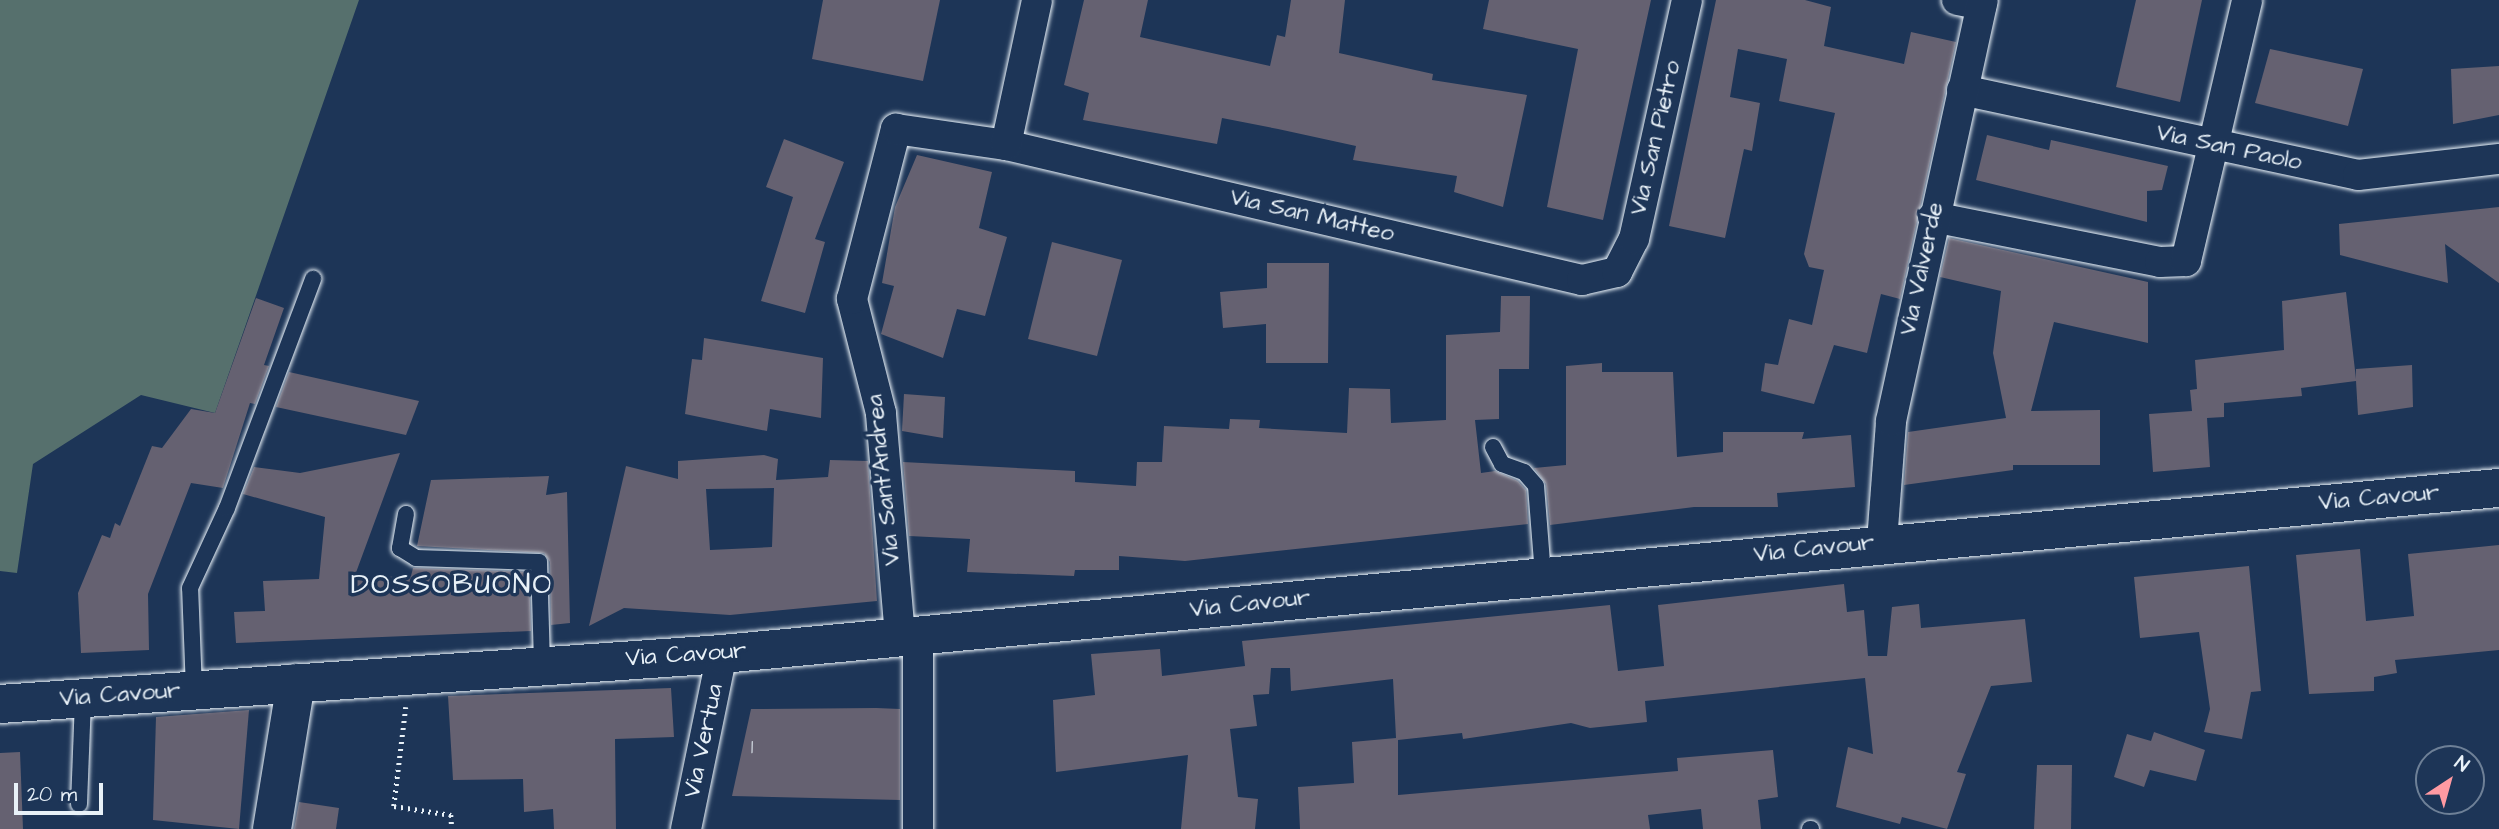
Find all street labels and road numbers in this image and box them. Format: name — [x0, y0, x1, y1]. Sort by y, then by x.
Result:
street label: Via San Pietro — [1624, 58, 1688, 218]
street label: Via San Paolo — [2154, 119, 2304, 177]
street label: Via San Matteo — [1227, 183, 1397, 249]
street label: Via Valverde — [1894, 200, 1950, 338]
street label: Via Sant'Andrea — [861, 393, 907, 567]
street label: Via Cavour — [2317, 478, 2441, 518]
street label: Via Cavour — [1752, 528, 1876, 570]
street label: Via Cavour — [1188, 583, 1312, 625]
street label: Via Cavour — [625, 636, 747, 674]
street label: Via Cavour — [59, 676, 181, 714]
street label: Via Vertua — [678, 681, 730, 801]

